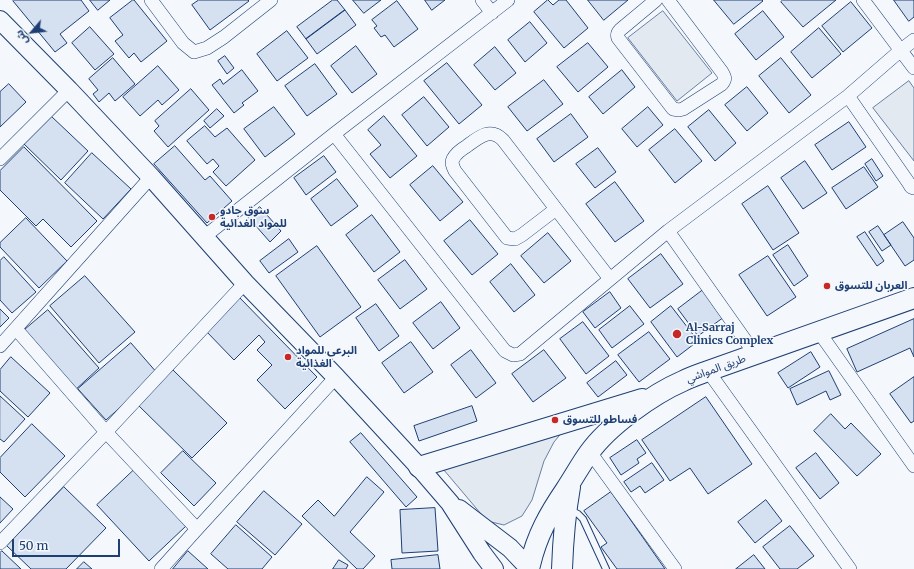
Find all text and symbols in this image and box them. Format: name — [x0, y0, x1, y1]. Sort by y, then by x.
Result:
north arrow — [12, 12, 52, 52]
text: ش — [12, 28, 31, 48]
place label: سوق جادو للمواد الغدائية — [220, 204, 287, 230]
marker: سوق جادو للمواد الغدائية — [207, 212, 217, 222]
place label: العربان للتسوق — [835, 279, 907, 293]
marker: العربان للتسوق — [822, 281, 832, 291]
place label: Al-Sarraj Clinics Complex — [686, 321, 773, 347]
marker: Al-Sarraj Clinics Complex — [671, 328, 683, 340]
place label: البرعي للمواد الغذائية — [296, 344, 357, 370]
marker: البرعي للمواد الغذائية — [283, 352, 293, 362]
street label: طريق المواشي — [684, 352, 748, 386]
place label: فساطو للتسوق — [563, 413, 637, 427]
marker: فساطو للتسوق — [550, 415, 560, 425]
scale bar — [14, 531, 122, 557]
text: 50 m — [19, 538, 48, 553]

